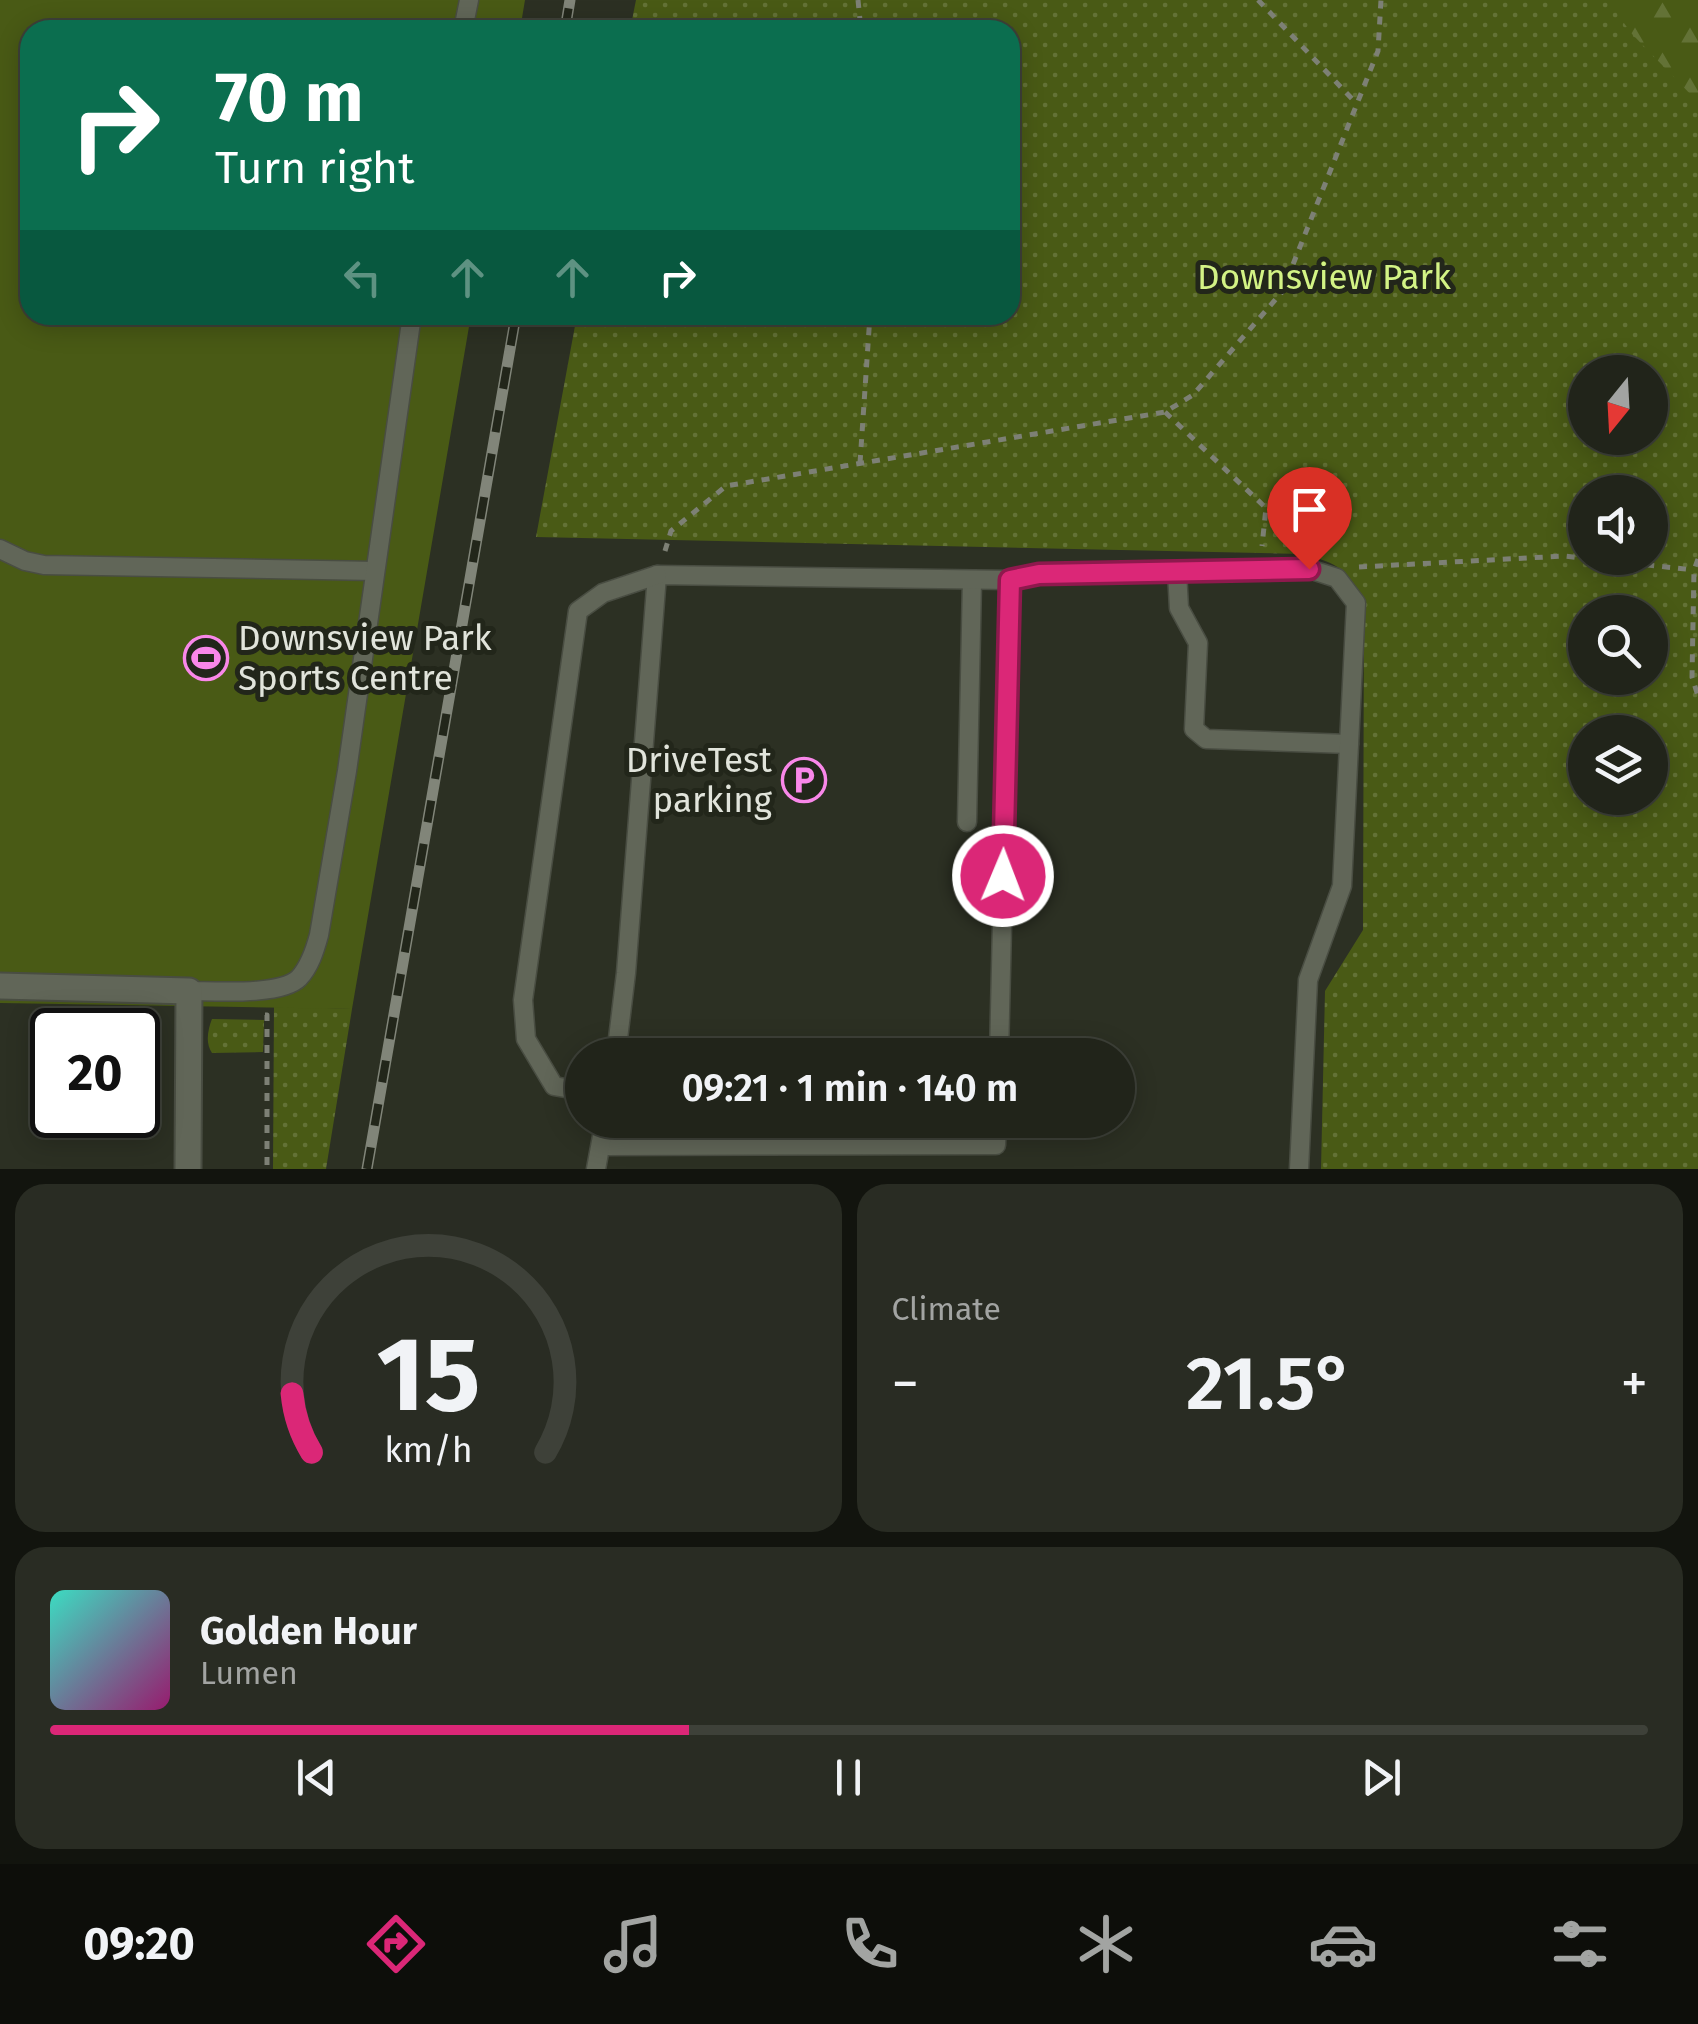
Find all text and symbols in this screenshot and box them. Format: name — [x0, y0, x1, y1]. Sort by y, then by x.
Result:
text: 70 m — [215, 56, 364, 140]
icon: right — [50, 60, 180, 190]
text: Turn right — [215, 141, 414, 195]
icon: left — [335, 250, 390, 305]
icon: ahead — [440, 250, 495, 305]
icon: ahead — [545, 250, 600, 305]
icon: right — [650, 250, 705, 305]
park label: Downsview Park — [1197, 256, 1451, 298]
north arrow — [1568, 355, 1668, 455]
map controls — [1568, 355, 1668, 815]
pin — [1267, 467, 1352, 570]
button: sound — [1568, 475, 1668, 575]
icon: arrive — [1282, 482, 1337, 537]
button: search — [1568, 595, 1668, 695]
place label: Downsview Park Sports Centre — [238, 617, 492, 699]
sports icon: Downsview Park Sports Centre — [183, 635, 229, 681]
button: layers — [1568, 715, 1668, 815]
place label: DriveTest parking — [626, 739, 773, 821]
parking icon: DriveTest parking — [781, 757, 827, 803]
position arrow — [951, 824, 1055, 928]
speed limit sign: 20 — [30, 1008, 160, 1138]
text: 09:21 · 1 min · 140 m — [682, 1065, 1018, 1111]
text: Climate — [892, 1290, 1001, 1328]
text: 15 — [376, 1313, 480, 1438]
text: 21.5° — [1186, 1339, 1354, 1429]
text: − — [892, 1351, 919, 1417]
text: + — [1621, 1351, 1648, 1417]
text: km/h — [384, 1429, 472, 1471]
text: Golden Hour — [200, 1608, 417, 1654]
text: Lumen — [200, 1654, 298, 1692]
icon: previous — [289, 1750, 344, 1805]
icon: pause — [821, 1750, 876, 1805]
icon: next — [1354, 1750, 1409, 1805]
icon: directions — [361, 1909, 431, 1979]
icon: music — [598, 1909, 668, 1979]
icon: phone — [835, 1909, 905, 1979]
icon: climate — [1071, 1909, 1141, 1979]
icon: car — [1308, 1909, 1378, 1979]
icon: filters — [1545, 1909, 1615, 1979]
text: 09:20 — [83, 1917, 195, 1971]

